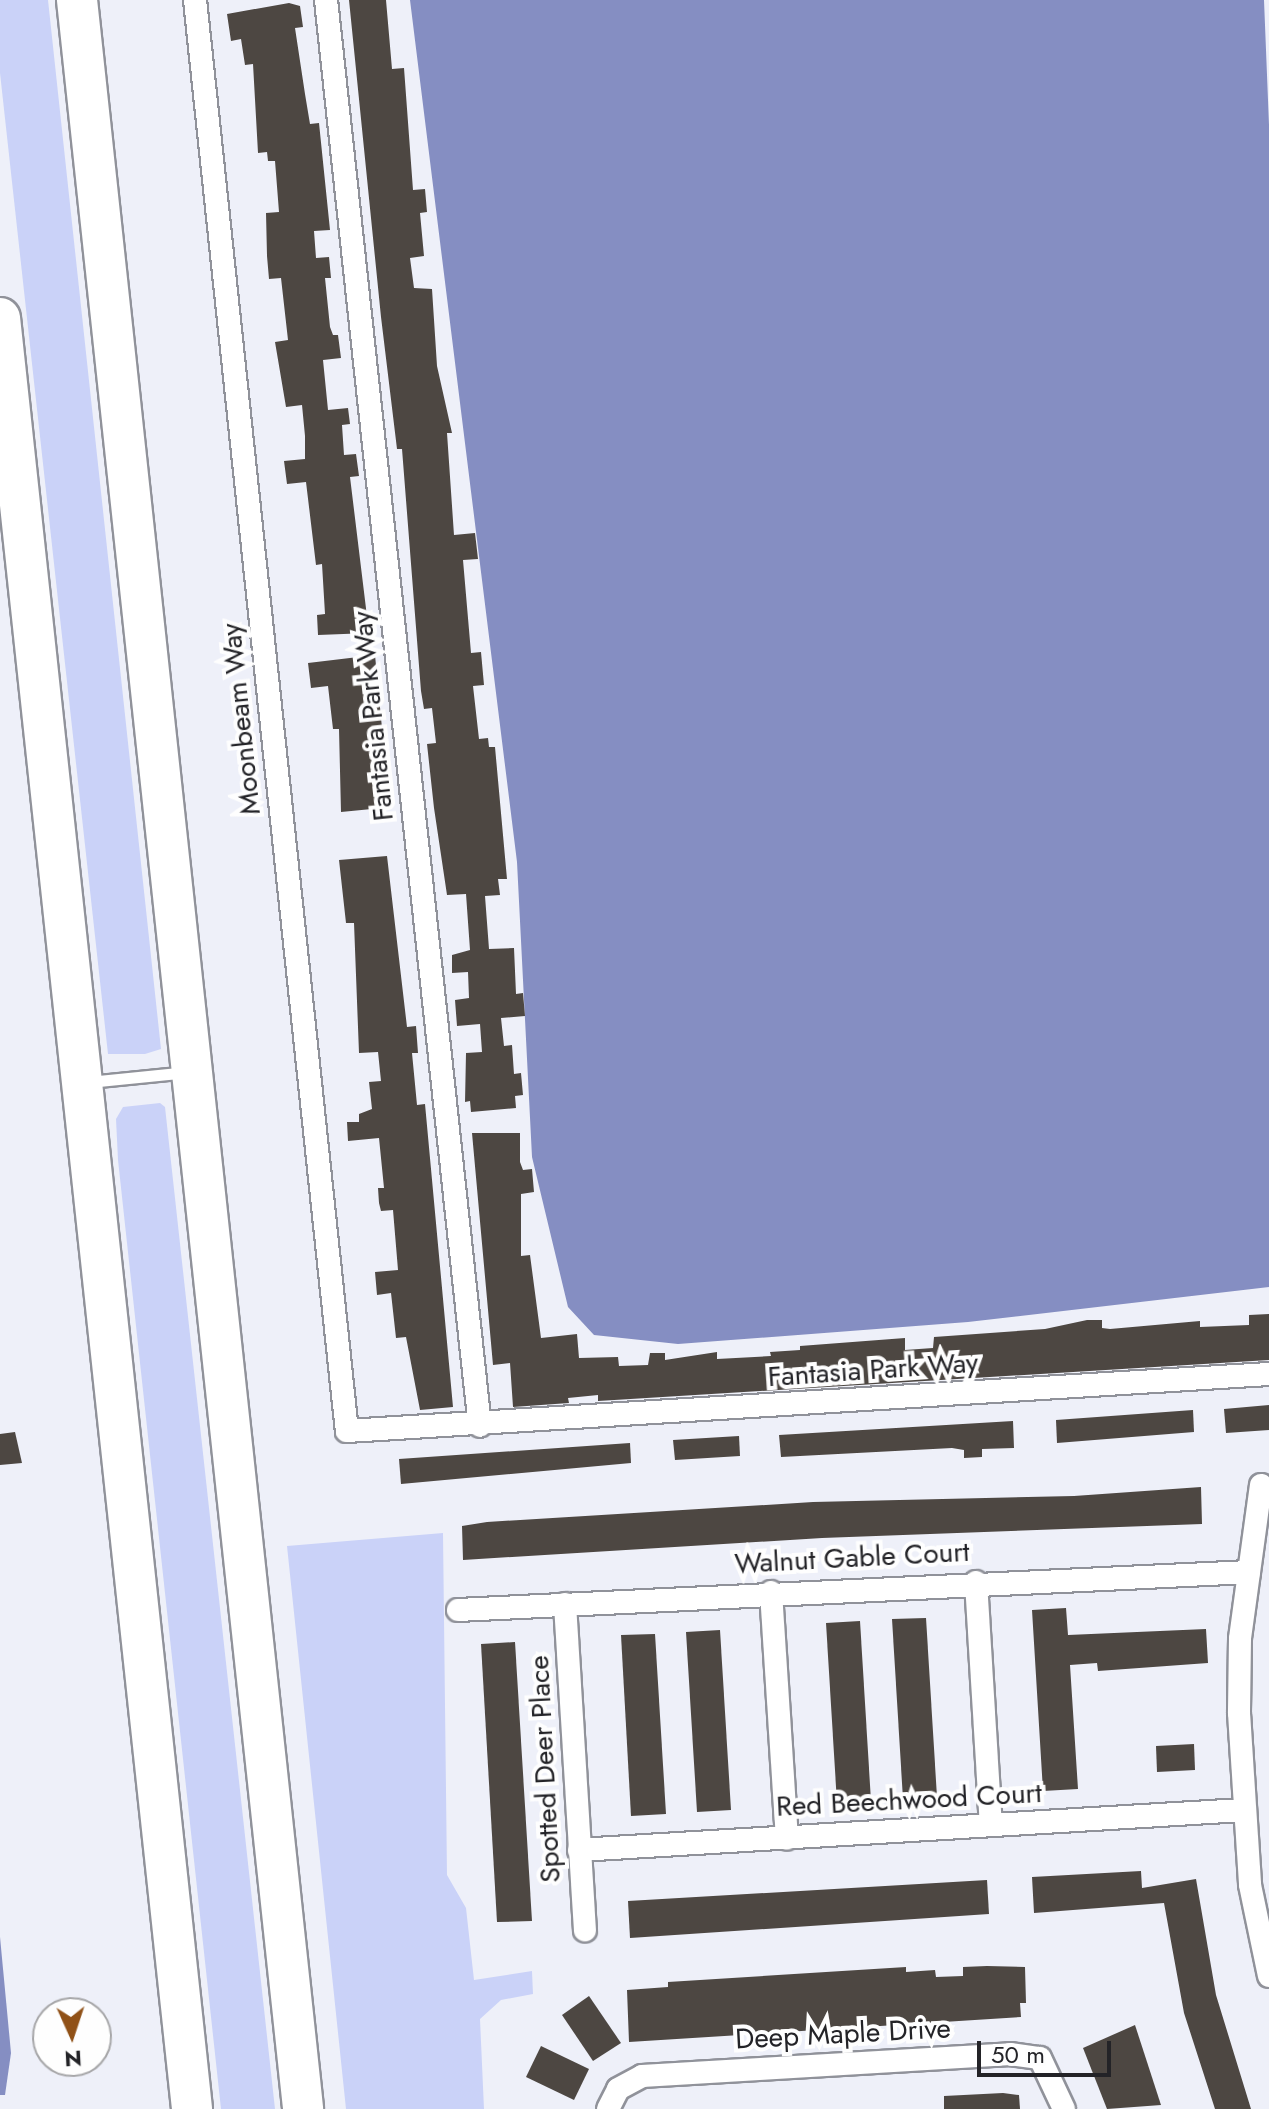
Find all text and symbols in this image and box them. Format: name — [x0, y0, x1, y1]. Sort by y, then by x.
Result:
street label: Fantasia Park Way — [345, 609, 401, 823]
street label: Moonbeam Way — [214, 621, 268, 817]
street label: Fantasia Park Way — [767, 1346, 979, 1394]
street label: Walnut Gable Court — [734, 1535, 970, 1581]
street label: Spotted Deer Place — [522, 1654, 568, 1884]
street label: Red Beechwood Court — [775, 1776, 1043, 1824]
north arrow — [32, 1997, 112, 2077]
street label: Deep Maple Drive — [734, 2012, 952, 2056]
scale bar — [981, 2025, 1115, 2075]
text: 50 m — [991, 2037, 1045, 2072]
text: N — [64, 2043, 83, 2075]

